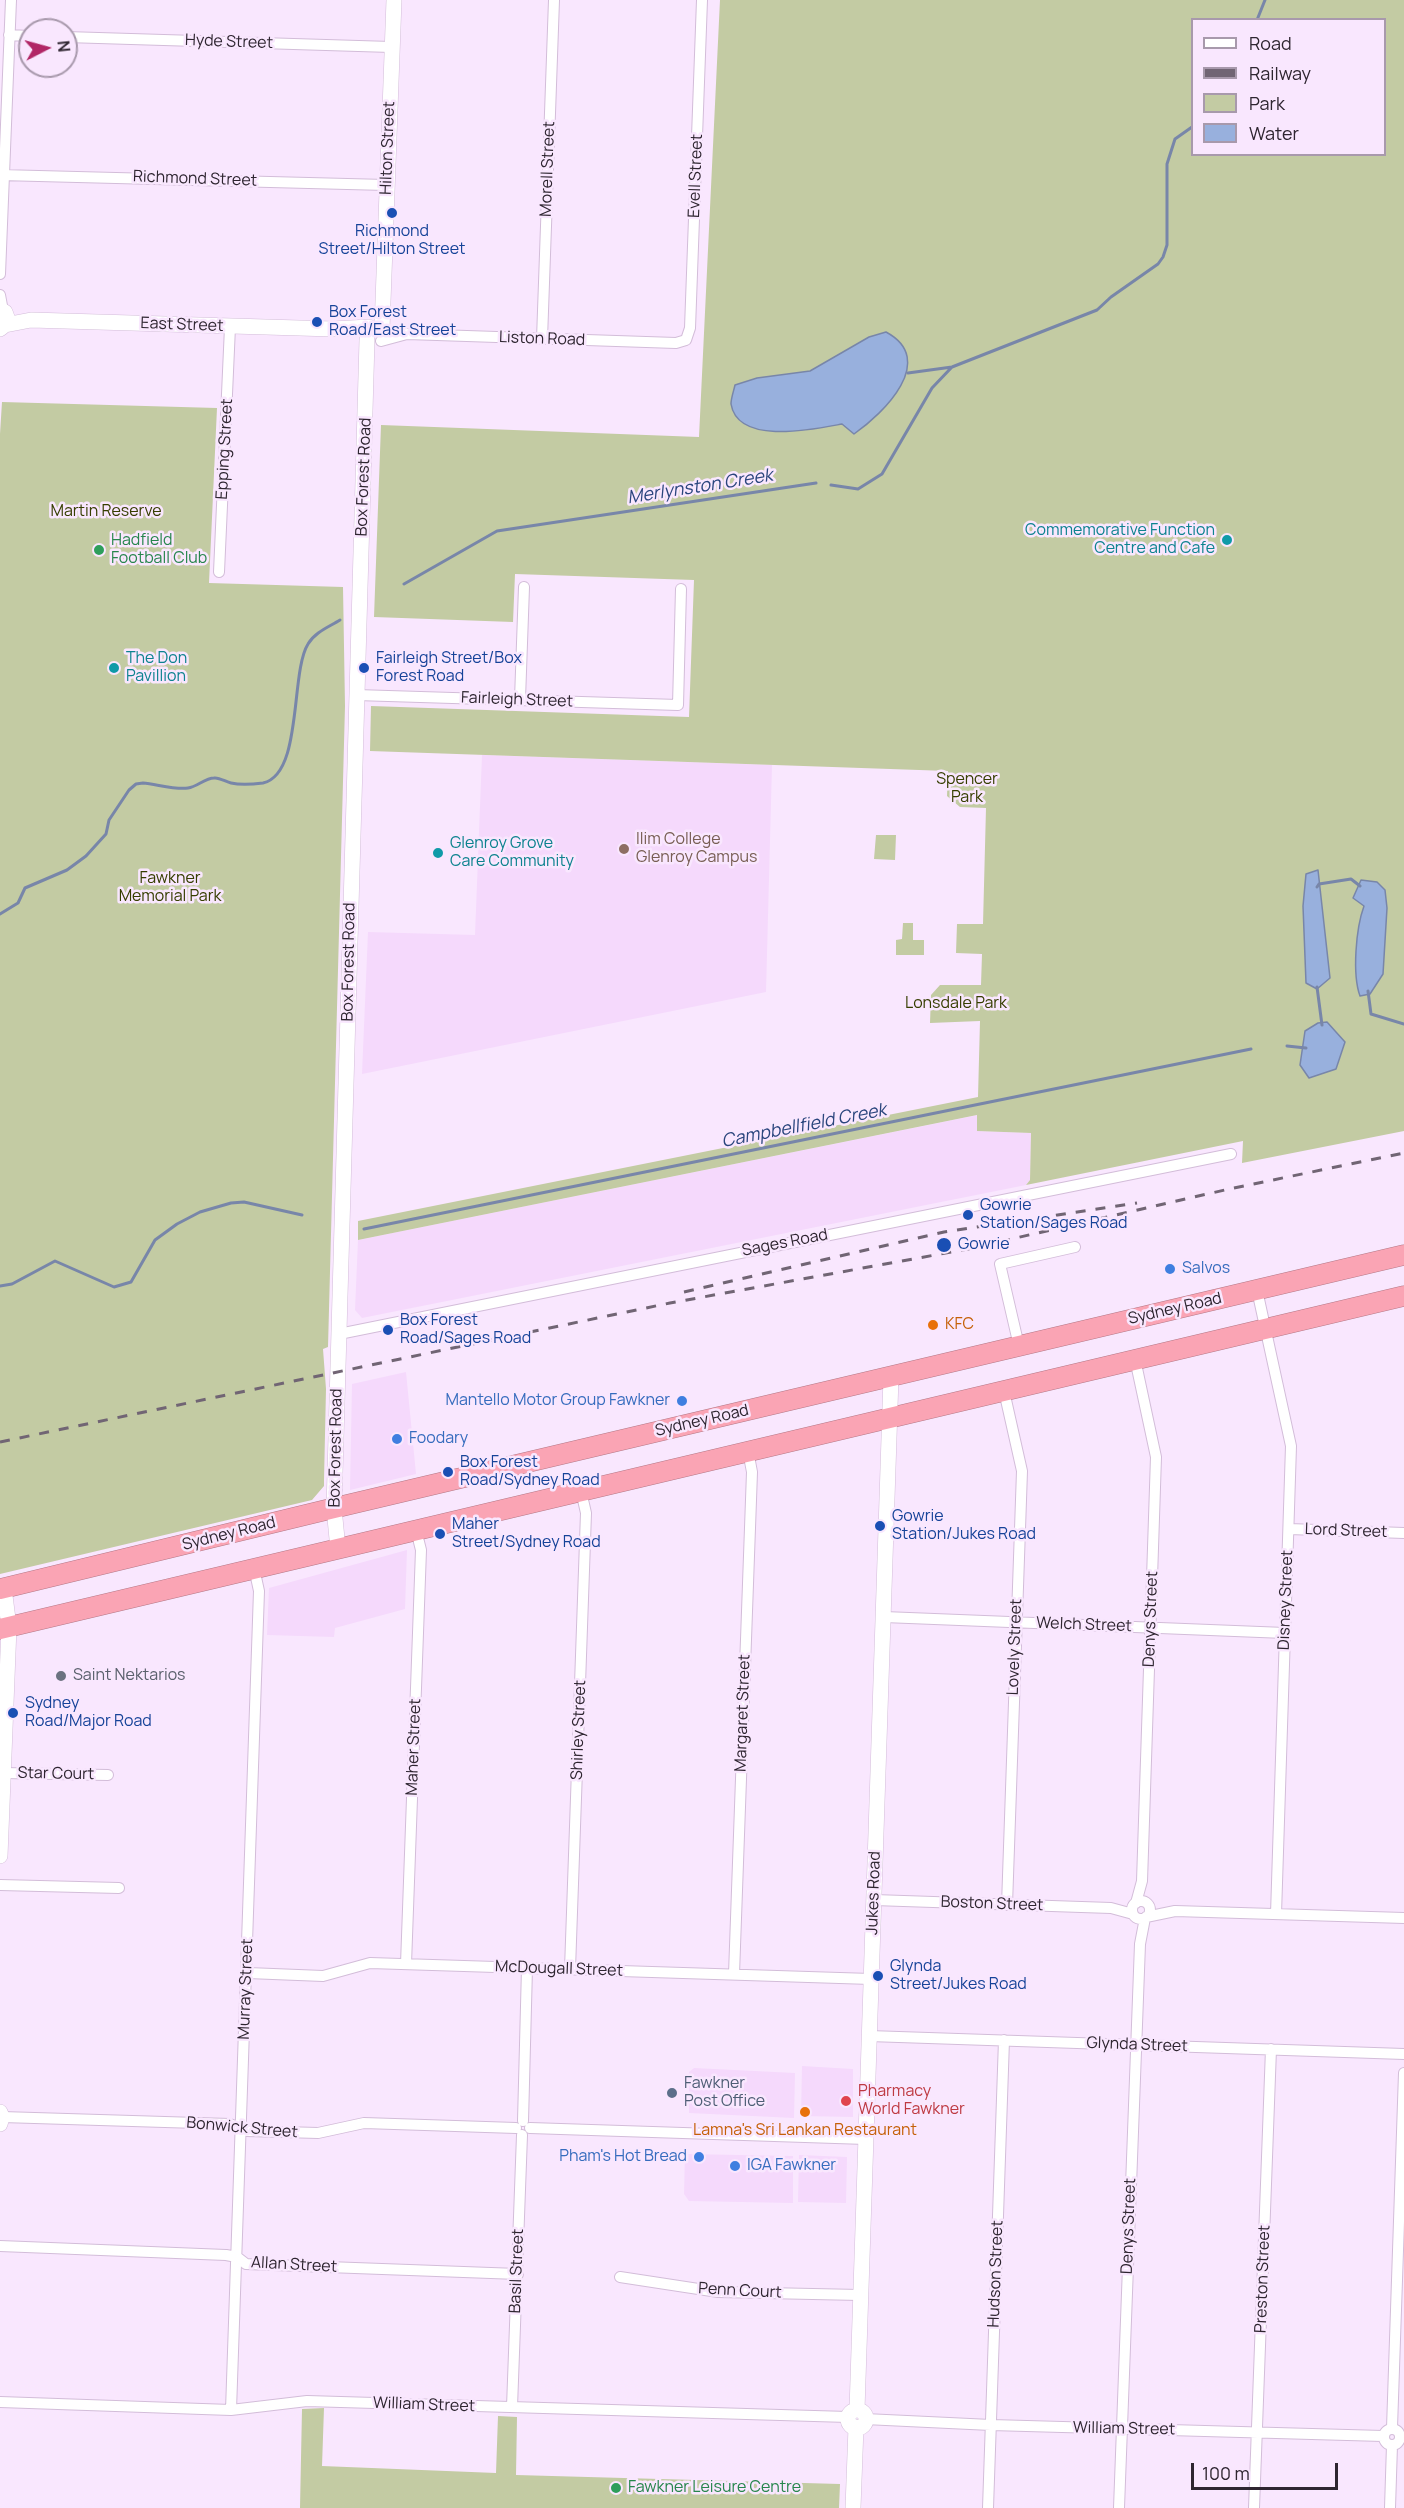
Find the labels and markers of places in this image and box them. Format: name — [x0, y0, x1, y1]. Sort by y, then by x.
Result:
marker: Richmond Street/Hilton Street — [385, 206, 399, 220]
place label: Richmond Street/Hilton Street — [319, 222, 465, 260]
place label: Box Forest Road/East Street — [329, 303, 456, 341]
marker: Box Forest Road/East Street — [310, 315, 324, 329]
place label: Commemorative Function Centre and Cafe — [1025, 521, 1215, 559]
place label: Hadfield Football Club — [111, 531, 207, 569]
marker: Commemorative Function Centre and Cafe — [1220, 533, 1234, 547]
marker: Hadfield Football Club — [92, 543, 106, 557]
place label: The Don Pavillion — [126, 649, 187, 687]
place label: Fairleigh Street/Box Forest Road — [376, 649, 522, 687]
marker: The Don Pavillion — [107, 661, 121, 675]
marker: Fairleigh Street/Box Forest Road — [357, 661, 371, 675]
place label: Ilim College Glenroy Campus — [636, 830, 757, 868]
place label: Glenroy Grove Care Community — [450, 834, 574, 872]
marker: Ilim College Glenroy Campus — [617, 842, 631, 856]
marker: Glenroy Grove Care Community — [431, 846, 445, 860]
place label: Gowrie Station/Sages Road — [980, 1196, 1128, 1234]
marker: Gowrie Station/Sages Road — [961, 1208, 975, 1222]
place label: Gowrie — [958, 1235, 1010, 1255]
marker: Gowrie — [935, 1236, 953, 1254]
place label: Salvos — [1182, 1259, 1230, 1279]
marker: Salvos — [1163, 1262, 1177, 1276]
place label: Box Forest Road/Sages Road — [400, 1311, 531, 1349]
place label: KFC — [945, 1315, 974, 1335]
marker: KFC — [926, 1318, 940, 1332]
marker: Box Forest Road/Sages Road — [381, 1323, 395, 1337]
place label: Mantello Motor Group Fawkner — [446, 1391, 670, 1411]
marker: Mantello Motor Group Fawkner — [675, 1394, 689, 1408]
place label: Foodary — [409, 1429, 468, 1449]
marker: Foodary — [390, 1432, 404, 1446]
place label: Box Forest Road/Sydney Road — [460, 1453, 600, 1491]
marker: Box Forest Road/Sydney Road — [441, 1465, 455, 1479]
place label: Gowrie Station/Jukes Road — [892, 1507, 1036, 1545]
place label: Maher Street/Sydney Road — [452, 1515, 601, 1553]
marker: Gowrie Station/Jukes Road — [873, 1519, 887, 1533]
marker: Maher Street/Sydney Road — [433, 1527, 447, 1541]
place label: Saint Nektarios — [73, 1666, 185, 1686]
marker: Saint Nektarios — [54, 1669, 68, 1683]
place label: Sydney Road/Major Road — [25, 1694, 152, 1732]
marker: Sydney Road/Major Road — [6, 1706, 20, 1720]
place label: Glynda Street/Jukes Road — [890, 1957, 1027, 1995]
marker: Glynda Street/Jukes Road — [871, 1969, 885, 1983]
place label: Fawkner Post Office — [684, 2074, 765, 2112]
place label: Pharmacy World Fawkner — [858, 2082, 965, 2120]
marker: Fawkner Post Office — [665, 2086, 679, 2100]
marker: Pharmacy World Fawkner — [839, 2094, 853, 2108]
marker: Lamna's Sri Lankan Restaurant — [798, 2105, 812, 2119]
place label: Lamna's Sri Lankan Restaurant — [693, 2121, 917, 2141]
place label: Pham's Hot Bread — [559, 2147, 687, 2167]
marker: Pham's Hot Bread — [692, 2150, 706, 2164]
place label: IGA Fawkner — [747, 2156, 836, 2176]
marker: IGA Fawkner — [728, 2159, 742, 2173]
place label: Fawkner Leisure Centre — [628, 2478, 801, 2498]
marker: Fawkner Leisure Centre — [609, 2481, 623, 2495]

